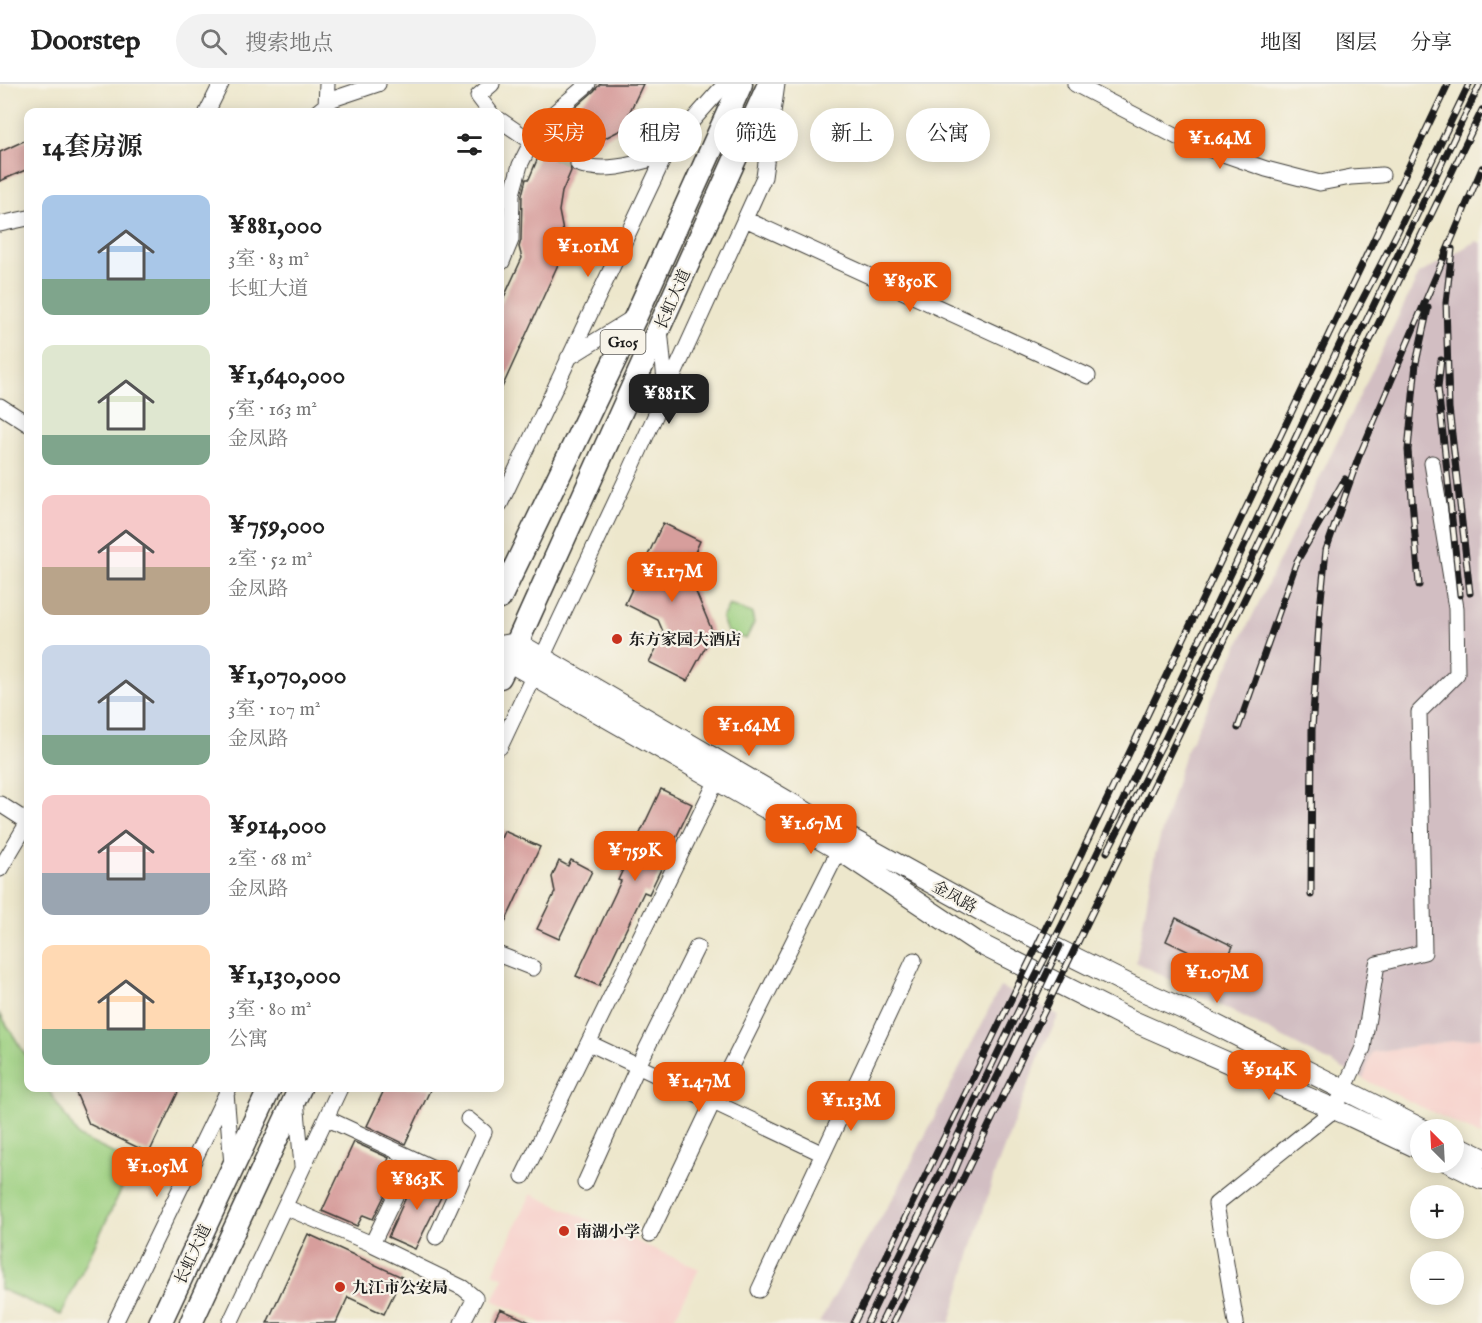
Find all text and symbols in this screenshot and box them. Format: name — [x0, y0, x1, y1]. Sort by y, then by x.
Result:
search box — [176, 14, 596, 68]
text: Doorstep — [30, 24, 140, 59]
icon: search — [197, 25, 230, 58]
text: 搜索地点 — [245, 30, 333, 58]
text: 地图 — [1260, 30, 1302, 57]
text: 图层 — [1335, 30, 1377, 57]
text: 分享 — [1410, 30, 1452, 57]
chip: 买房 — [522, 108, 606, 162]
chip: 租房 — [618, 108, 702, 162]
chip: 筛选 — [714, 108, 798, 162]
chip: 新上 — [810, 108, 894, 162]
chip: 公寓 — [906, 108, 990, 162]
pin: ¥1.64M — [1171, 119, 1269, 170]
text: ¥1.64M — [1188, 126, 1252, 151]
icon: filters — [453, 128, 486, 161]
text: 14套房源 — [42, 131, 142, 164]
text: ¥881,000 — [228, 209, 322, 242]
icon: home — [90, 219, 162, 291]
pin: ¥1.01M — [539, 227, 637, 278]
text: ¥1.01M — [557, 234, 619, 259]
text: 3室 · 83 m² — [228, 247, 309, 272]
pin: ¥850K — [868, 262, 952, 313]
street label: 长虹大道 — [652, 267, 696, 333]
text: ¥850K — [883, 269, 937, 294]
text: 长虹大道 — [228, 277, 308, 302]
road number: G105 — [600, 330, 646, 354]
text: ¥1,640,000 — [228, 359, 345, 392]
icon: home — [90, 369, 162, 441]
pin: ¥881K — [627, 374, 711, 425]
text: ¥881K — [643, 381, 695, 406]
text: 5室 · 163 m² — [228, 397, 317, 422]
text: 金凤路 — [228, 427, 288, 452]
text: ¥759,000 — [228, 509, 325, 542]
icon: home — [90, 519, 162, 591]
text: 2室 · 52 m² — [228, 547, 312, 572]
pin: ¥1.17M — [623, 552, 721, 603]
text: ¥1.17M — [641, 559, 703, 584]
text: 金凤路 — [228, 577, 288, 602]
place label: 东方家园大酒店 — [629, 630, 741, 651]
marker: 东方家园大酒店 — [610, 632, 624, 646]
text: ¥1,070,000 — [228, 659, 347, 692]
icon: home — [90, 669, 162, 741]
text: 3室 · 107 m² — [228, 697, 321, 722]
pin: ¥1.64M — [700, 706, 798, 757]
text: ¥1.64M — [717, 713, 781, 738]
text: 金凤路 — [228, 727, 288, 752]
pin: ¥1.67M — [762, 804, 860, 855]
text: ¥914,000 — [228, 809, 327, 842]
text: ¥1.67M — [780, 811, 842, 836]
icon: home — [90, 819, 162, 891]
pin: ¥759K — [593, 831, 677, 882]
text: ¥759K — [608, 838, 662, 863]
text: 2室 · 68 m² — [228, 847, 312, 872]
text: 金凤路 — [228, 877, 288, 902]
street label: 金凤路 — [928, 877, 980, 918]
pin: ¥1.07M — [1168, 953, 1266, 1004]
text: ¥1,130,000 — [228, 959, 341, 992]
text: ¥1.07M — [1185, 960, 1249, 985]
icon: home — [90, 969, 162, 1041]
text: 3室 · 80 m² — [228, 997, 312, 1022]
text: 公寓 — [228, 1027, 268, 1052]
pin: ¥914K — [1227, 1050, 1311, 1101]
text: ¥914K — [1242, 1057, 1296, 1082]
pin: ¥1.47M — [650, 1062, 748, 1113]
text: ¥1.47M — [667, 1069, 731, 1094]
pin: ¥1.13M — [802, 1081, 900, 1132]
text: ¥1.13M — [821, 1088, 881, 1113]
north arrow — [1410, 1119, 1464, 1173]
map controls — [1410, 1119, 1464, 1305]
pin: ¥1.05M — [108, 1147, 206, 1198]
text: ¥1.05M — [126, 1154, 188, 1179]
pin: ¥863K — [375, 1160, 459, 1211]
text: ¥863K — [391, 1167, 443, 1192]
button: + — [1410, 1185, 1464, 1239]
street label: 长虹大道 — [171, 1222, 216, 1288]
place label: 南湖小学 — [576, 1223, 640, 1243]
marker: 南湖小学 — [557, 1224, 571, 1238]
button: − — [1410, 1251, 1464, 1305]
place label: 九江市公安局 — [352, 1278, 448, 1299]
marker: 九江市公安局 — [333, 1280, 347, 1294]

